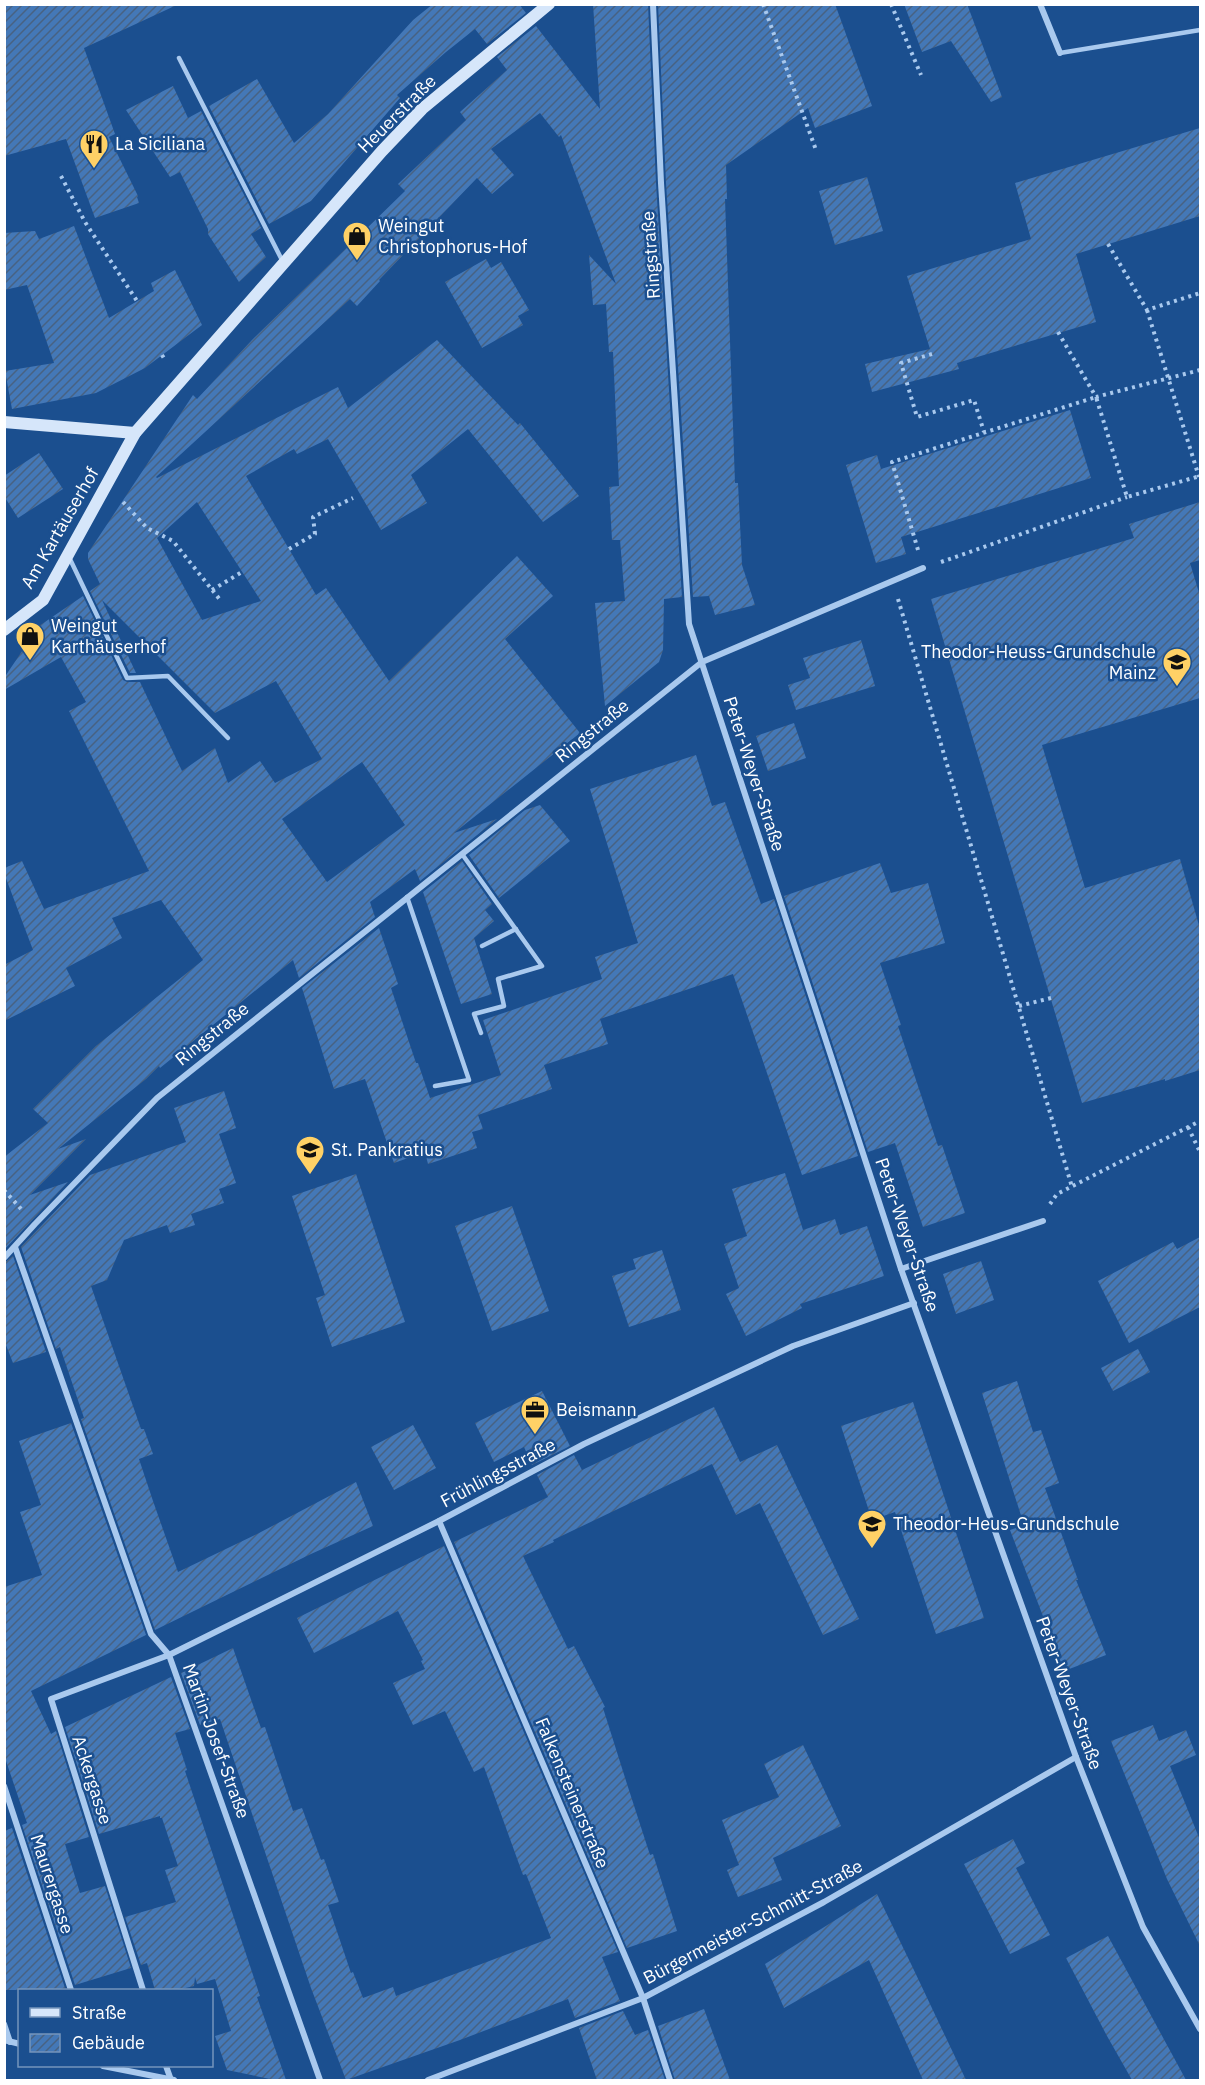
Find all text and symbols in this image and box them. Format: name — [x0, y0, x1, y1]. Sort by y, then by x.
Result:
street label: Heuerstraße — [353, 69, 441, 158]
restaurant icon: La Siciliana — [78, 128, 110, 170]
place label: La Siciliana — [115, 132, 206, 155]
street label: Ringstraße — [636, 210, 665, 300]
place label: Weingut Christophorus-Hof — [378, 214, 528, 258]
shop icon: Weingut Christophorus-Hof — [341, 220, 373, 262]
street label: Am Kartäuserhof — [16, 463, 104, 593]
place label: Weingut Karthäuserhof — [51, 614, 166, 658]
shop icon: Weingut Karthäuserhof — [14, 620, 46, 662]
place label: Theodor-Heuss-Grundschule Mainz — [921, 640, 1156, 684]
school or university icon: Theodor-Heuss-Grundschule Mainz — [1161, 646, 1193, 688]
street label: Peter-Weyer-Straße — [719, 693, 790, 854]
street label: Ringstraße — [550, 694, 633, 767]
street label: Ringstraße — [170, 997, 253, 1070]
school or university icon: St. Pankratius — [294, 1134, 326, 1176]
place label: St. Pankratius — [331, 1138, 443, 1161]
street label: Peter-Weyer-Straße — [870, 1155, 945, 1315]
office icon: Beismann — [519, 1394, 551, 1436]
place label: Beismann — [556, 1398, 637, 1421]
street label: Frühlingsstraße — [436, 1433, 559, 1513]
school or university icon: Theodor-Heus-Grundschule — [856, 1508, 888, 1550]
place label: Theodor-Heus-Grundschule — [893, 1512, 1119, 1535]
street label: Peter-Weyer-Straße — [1031, 1613, 1108, 1773]
street label: Martin-Josef-Straße — [178, 1660, 255, 1822]
street label: Falkensteinerstraße — [530, 1714, 615, 1872]
street label: Ackergasse — [67, 1732, 118, 1827]
street label: Maurergasse — [26, 1831, 79, 1937]
street label: Bürgermeister-Schmitt-Straße — [639, 1854, 867, 1989]
legend — [18, 1989, 213, 2067]
text: Straße — [72, 2001, 126, 2024]
text: Gebäude — [72, 2031, 145, 2054]

